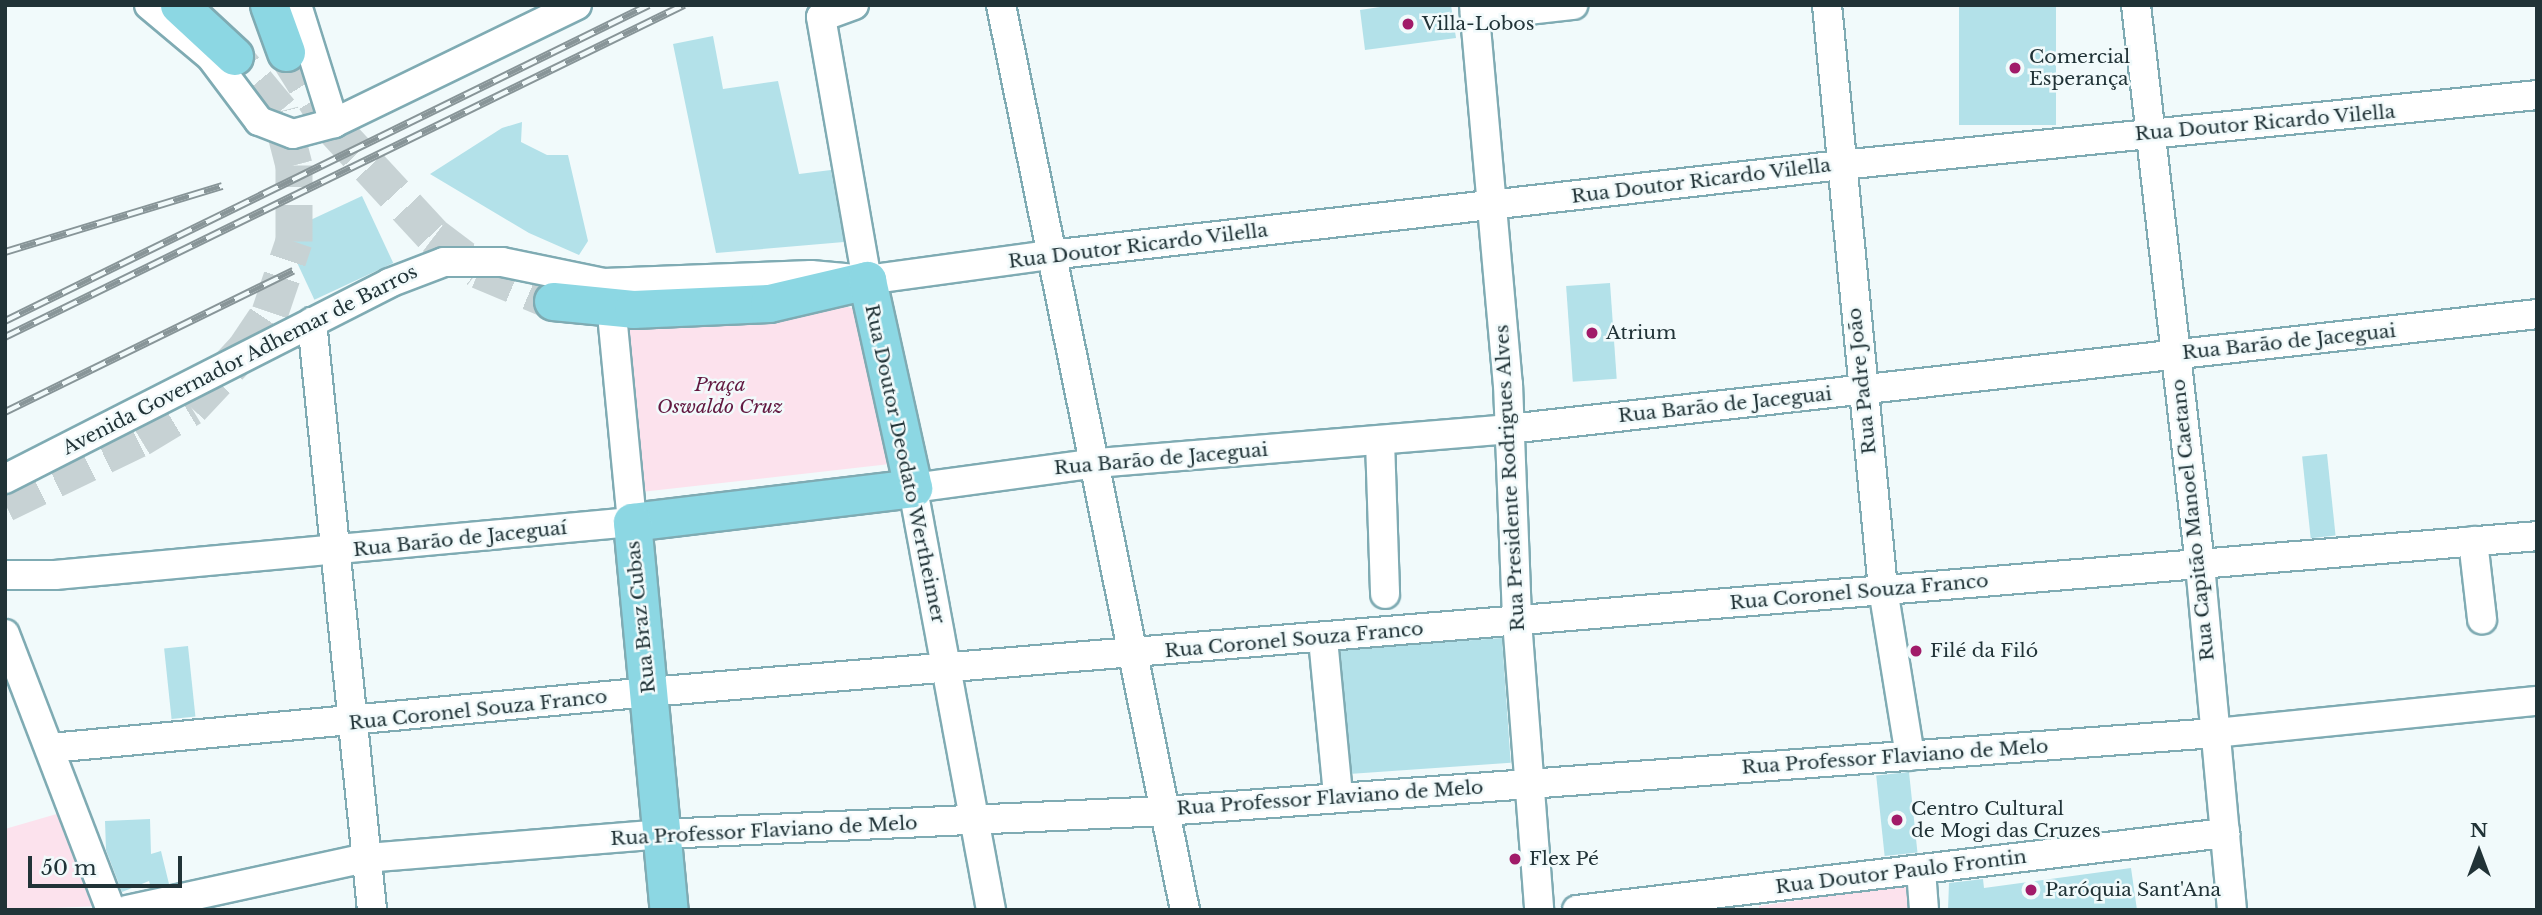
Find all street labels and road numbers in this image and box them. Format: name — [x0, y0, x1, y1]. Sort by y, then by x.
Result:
street label: Rua Doutor Ricardo Vilella — [2133, 100, 2397, 146]
street label: Rua Doutor Ricardo Vilella — [1569, 154, 1833, 208]
street label: Rua Doutor Ricardo Vilella — [1006, 219, 1270, 273]
street label: Avenida Governador Adhemar de Barros — [58, 260, 422, 460]
street label: Rua Doutor Deodato Wertheimer — [860, 302, 950, 626]
street label: Rua Padre João — [1843, 307, 1881, 455]
street label: Rua Barão de Jaceguai — [2181, 319, 2397, 365]
street label: Rua Presidente Rodrigues Alves — [1491, 324, 1529, 632]
street label: Rua Capitão Manoel Caetano — [2167, 378, 2219, 662]
street label: Rua Barão de Jaceguai — [1617, 382, 1833, 428]
street label: Rua Barão de Jaceguai — [1053, 438, 1269, 480]
street label: Rua Barão de Jaceguaí — [352, 516, 568, 562]
street label: Rua Braz Cubas — [622, 540, 660, 694]
street label: Rua Coronel Souza Franco — [1728, 569, 1990, 615]
street label: Rua Coronel Souza Franco — [1163, 617, 1425, 663]
street label: Rua Coronel Souza Franco — [347, 685, 609, 735]
street label: Rua Professor Flaviano de Melo — [1740, 735, 2050, 779]
street label: Rua Professor Flaviano de Melo — [1175, 776, 1485, 820]
street label: Rua Professor Flaviano de Melo — [610, 812, 918, 850]
street label: Rua Doutor Paulo Frontin — [1774, 845, 2028, 899]

